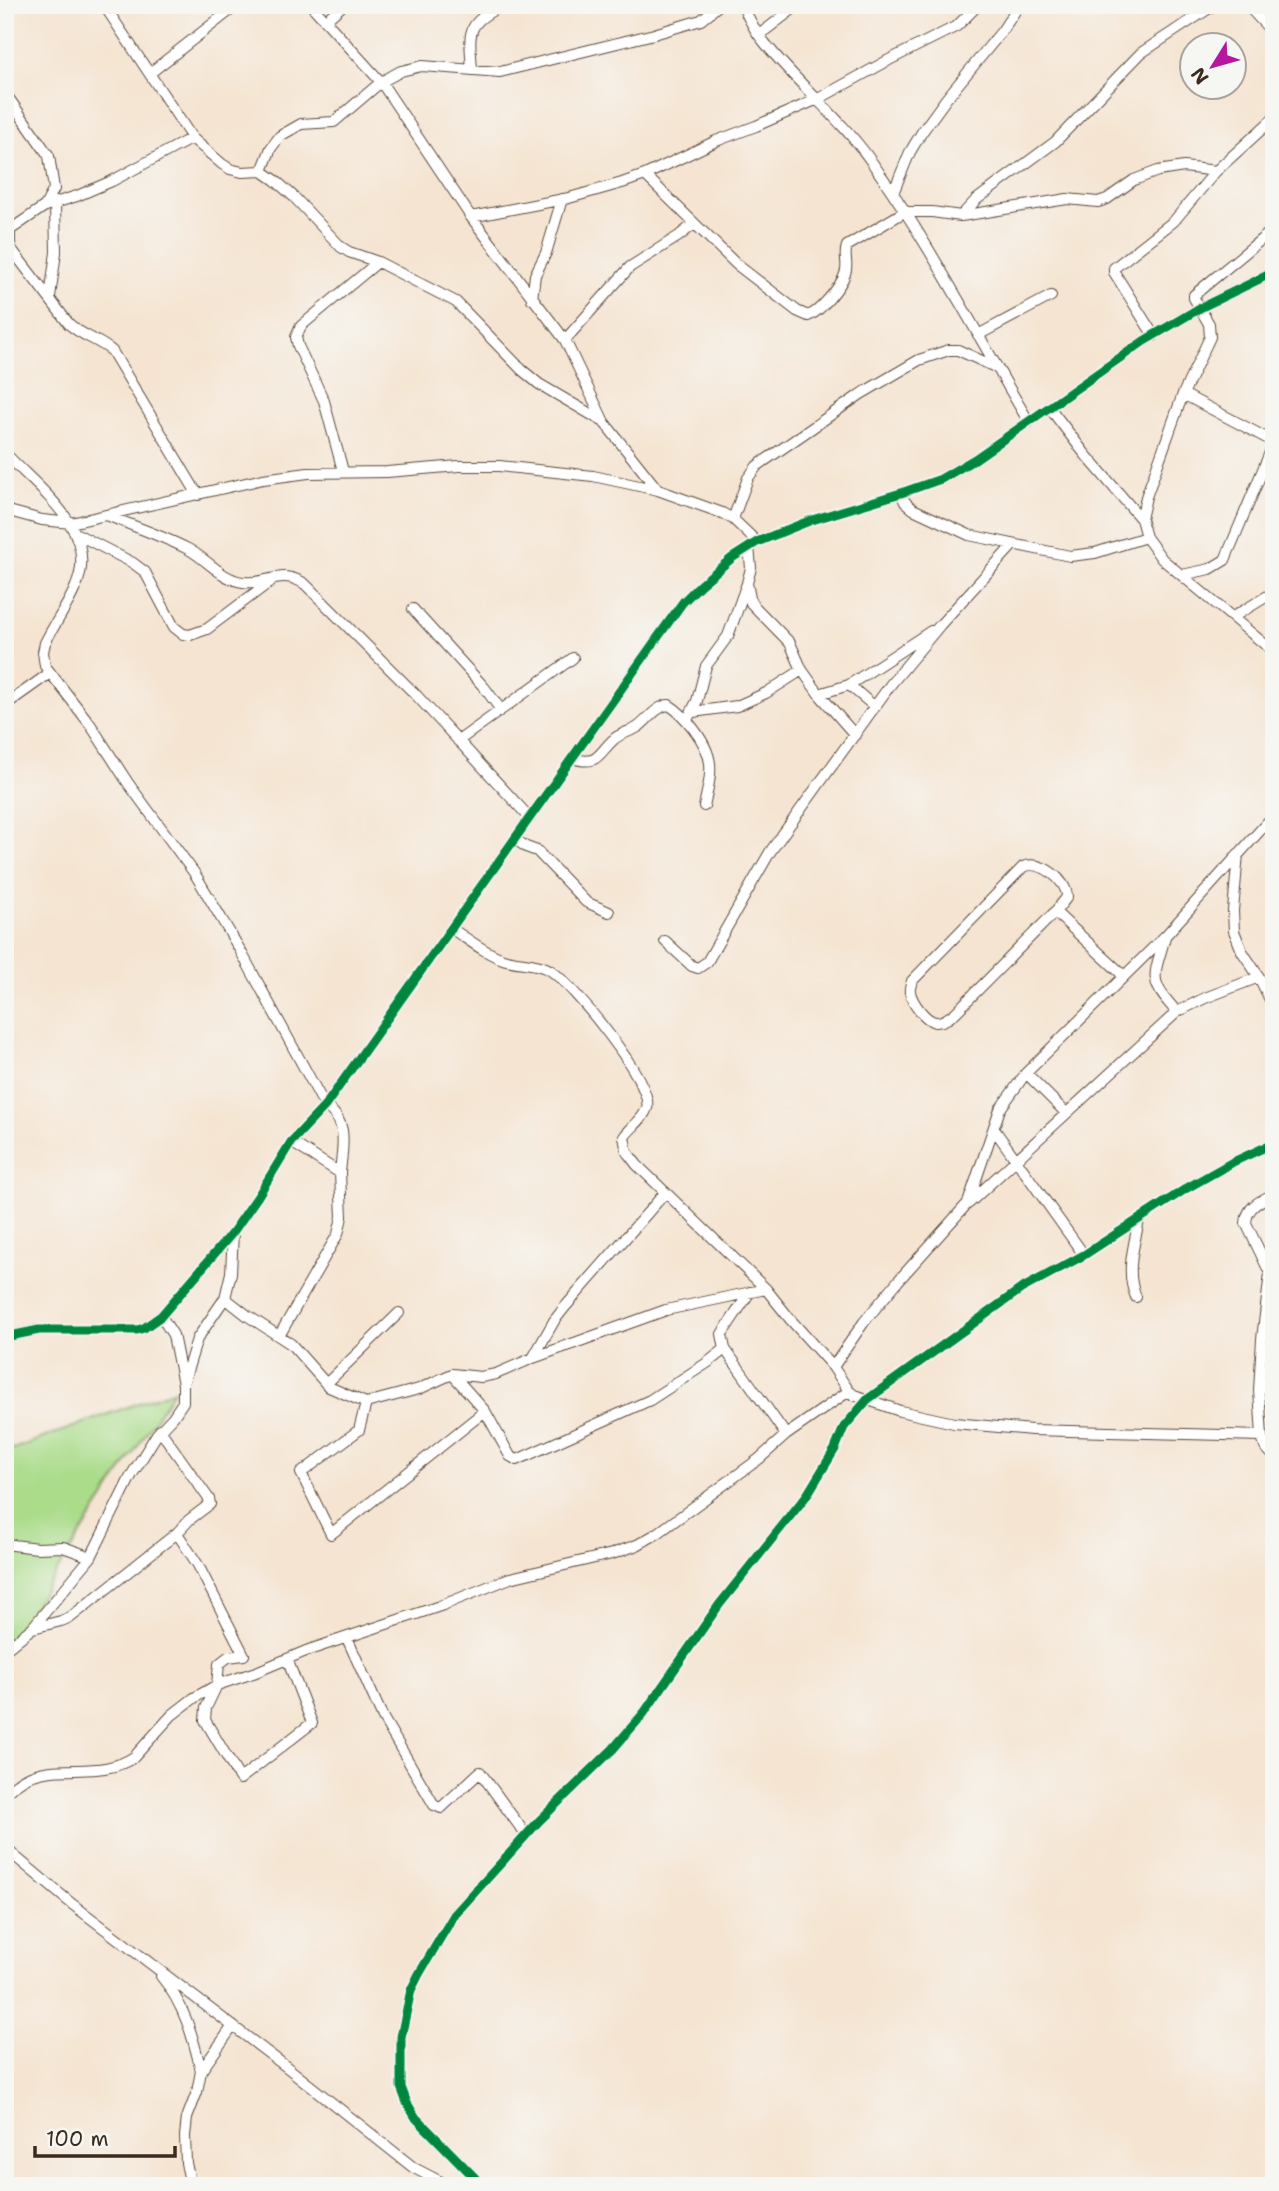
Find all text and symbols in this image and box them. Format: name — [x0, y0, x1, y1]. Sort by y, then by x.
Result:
north arrow — [1178, 32, 1248, 102]
text: N — [1185, 62, 1214, 89]
scale bar — [35, 2114, 175, 2158]
text: 100 m — [46, 2125, 109, 2153]

